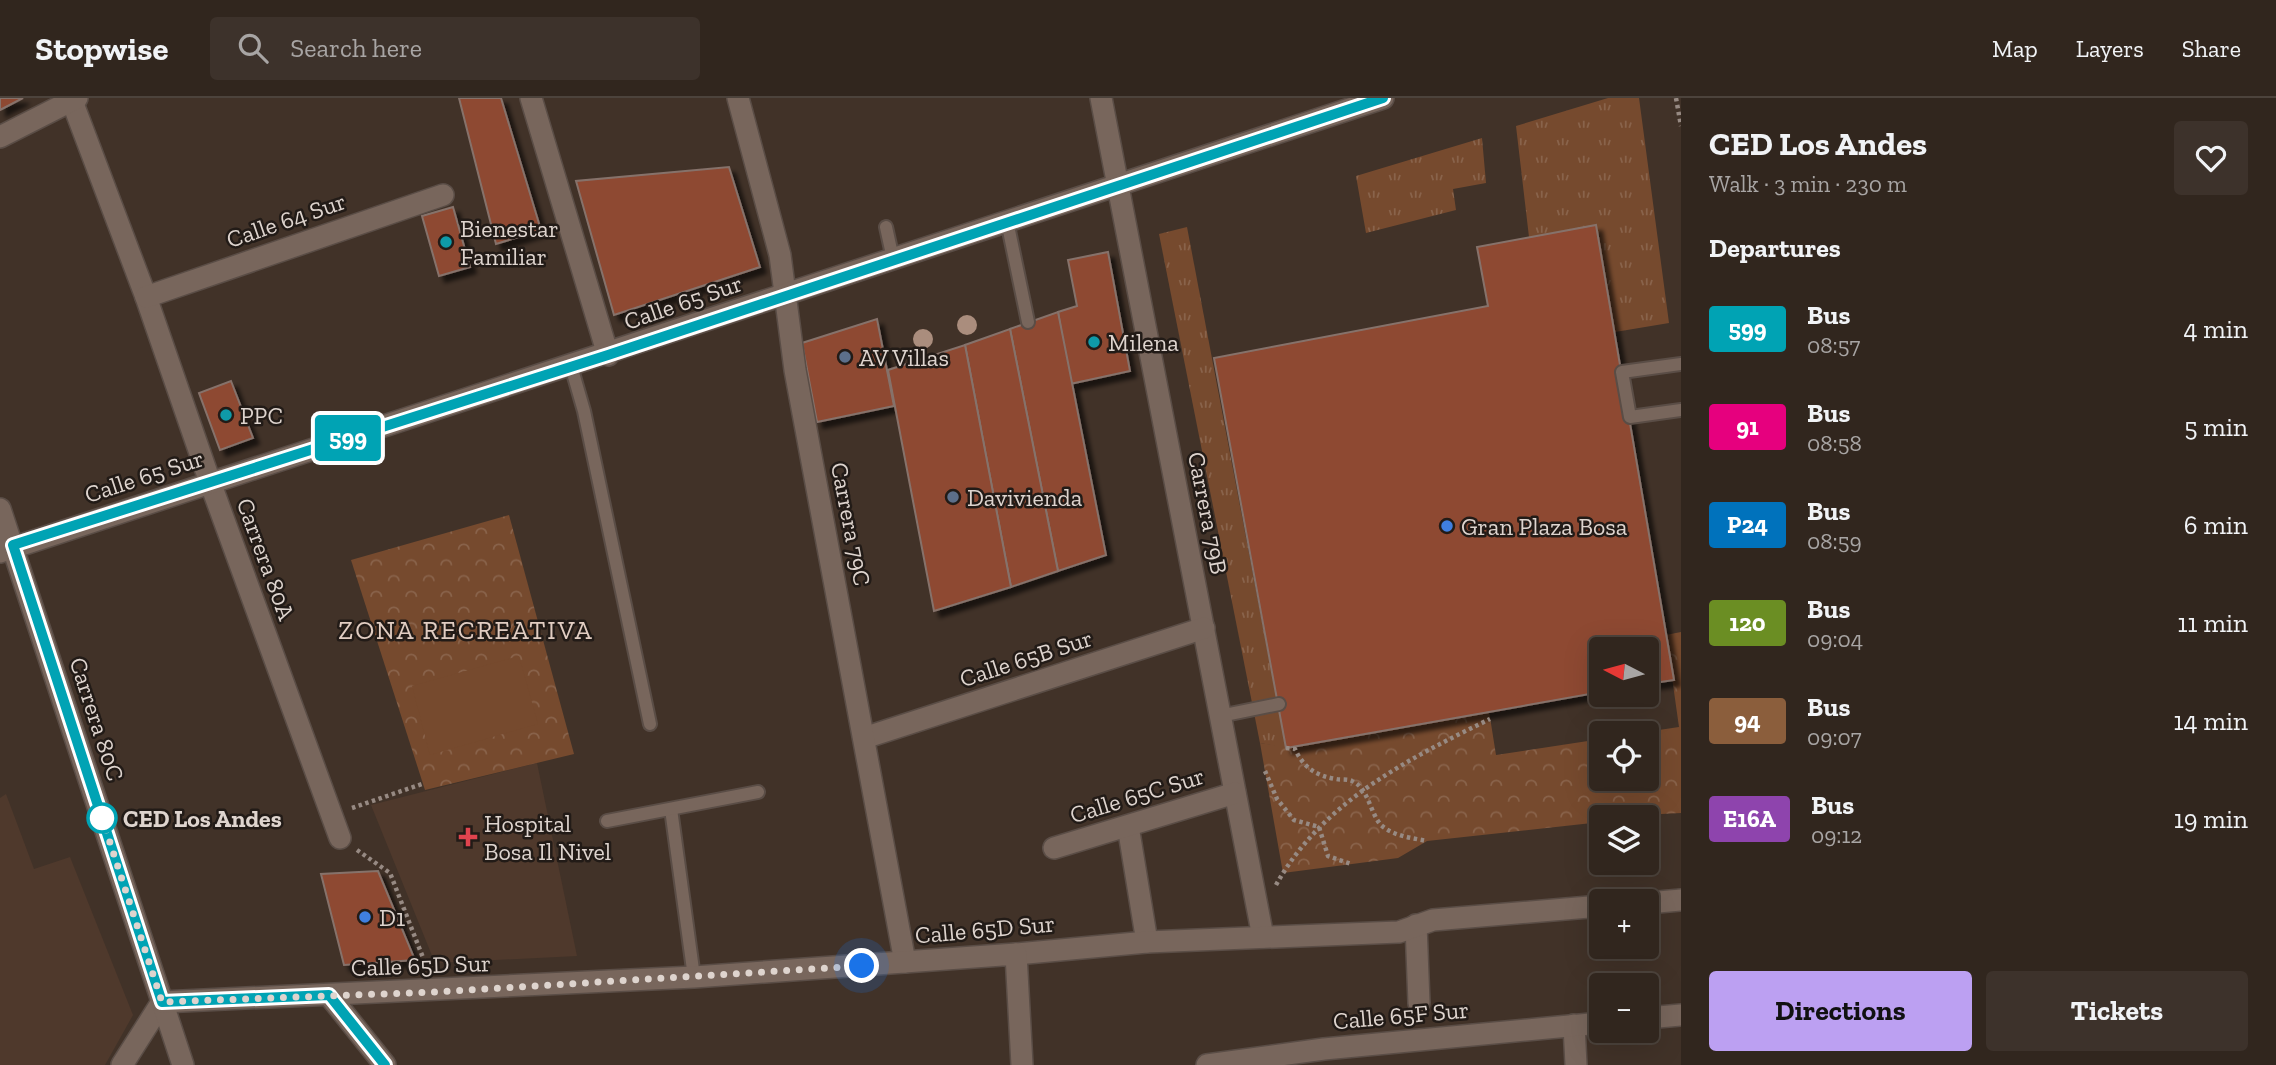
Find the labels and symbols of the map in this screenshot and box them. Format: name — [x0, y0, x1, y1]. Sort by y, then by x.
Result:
street label: Calle 64 Sur — [223, 186, 349, 254]
place label: Bienestar Familiar — [460, 214, 559, 271]
marker: Bienestar Familiar — [438, 234, 454, 250]
street label: Calle 65 Sur — [620, 268, 746, 336]
place label: Milena — [1108, 328, 1179, 357]
marker: Milena — [1086, 334, 1102, 350]
place label: AV Villas — [859, 343, 949, 372]
marker: AV Villas — [837, 349, 853, 365]
place label: PPC — [240, 401, 283, 430]
marker: PPC — [218, 407, 234, 423]
line badge: 599 — [308, 415, 388, 461]
street label: Calle 65 Sur — [81, 443, 207, 509]
street label: Carrera 79B — [1182, 449, 1234, 577]
street label: Carrera 79C — [825, 460, 877, 588]
place label: Davivienda — [967, 483, 1083, 512]
marker: Davivienda — [945, 489, 961, 505]
street label: Carrera 80A — [231, 494, 302, 624]
place label: Gran Plaza Bosa — [1461, 512, 1628, 541]
marker: Gran Plaza Bosa — [1439, 518, 1455, 534]
district label: ZONA RECREATIVA — [338, 614, 594, 646]
street label: Calle 65B Sur — [956, 623, 1096, 693]
north arrow — [1589, 637, 1659, 707]
street label: Carrera 80C — [63, 654, 131, 784]
street label: Calle 65C Sur — [1066, 761, 1208, 829]
marker: CED Los Andes — [87, 803, 117, 833]
place label: CED Los Andes — [123, 804, 282, 833]
place label: Hospital Bosa Il Nivel — [484, 809, 611, 866]
marker: Hospital Bosa Il Nivel — [458, 827, 478, 847]
place label: D1 — [379, 903, 405, 932]
street label: Calle 65D Sur — [914, 908, 1056, 950]
marker: D1 — [357, 909, 373, 925]
street label: Calle 65D Sur — [350, 948, 492, 982]
your location — [844, 948, 879, 983]
street label: Calle 65F Sur — [1332, 995, 1470, 1035]

